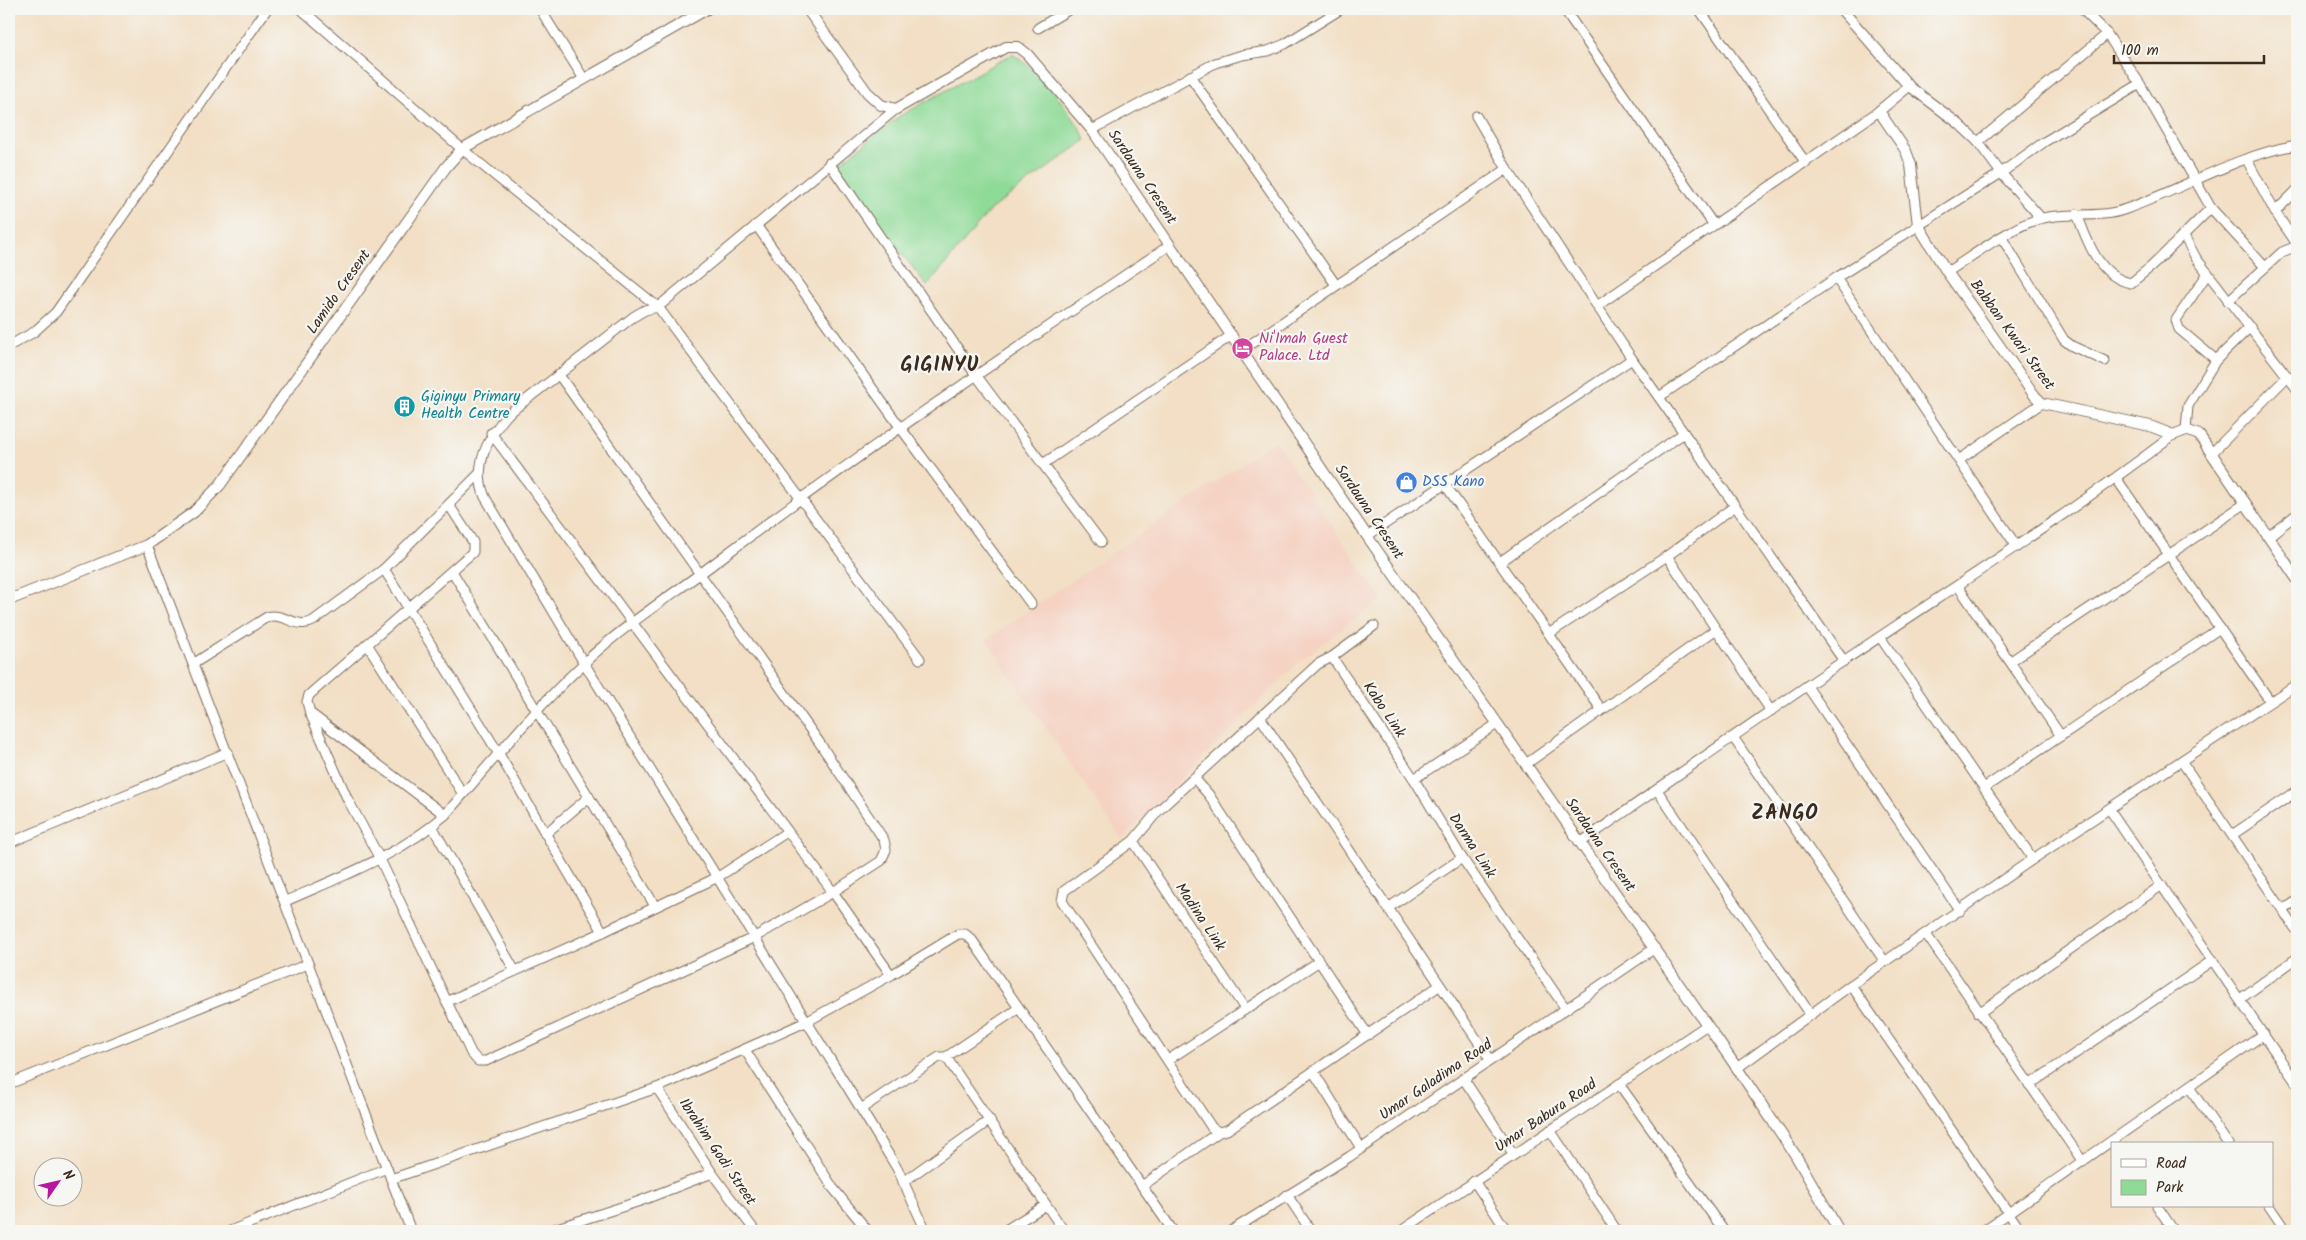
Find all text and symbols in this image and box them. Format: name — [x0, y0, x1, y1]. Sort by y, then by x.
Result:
scale bar — [2114, 32, 2264, 64]
text: 100 m — [2121, 39, 2159, 63]
street label: Sardauna Cresent — [1101, 125, 1183, 230]
street label: Lamido Cresent — [301, 245, 377, 339]
street label: Babban Kwari Street — [1964, 275, 2061, 396]
place label: Ni'Imah Guest Palace. Ltd — [1259, 327, 1348, 368]
hotel icon: Ni'Imah Guest Palace. Ltd — [1231, 336, 1255, 360]
district label: GIGINYU — [901, 350, 979, 382]
place label: Giginyu Primary Health Centre — [421, 385, 521, 426]
building icon: Giginyu Primary Health Centre — [393, 394, 417, 418]
street label: Sardauna Cresent — [1328, 460, 1410, 565]
shop icon: DSS Kano — [1394, 470, 1418, 494]
place label: DSS Kano — [1422, 470, 1485, 494]
street label: Kabo Link — [1356, 677, 1412, 744]
street label: Sardauna Cresent — [1559, 793, 1642, 897]
district label: ZANGO — [1751, 798, 1819, 830]
street label: Darma Link — [1442, 809, 1503, 884]
street label: Madina Link — [1168, 878, 1232, 957]
street label: Umar Galadima Road — [1375, 1033, 1498, 1127]
street label: Umar Babura Road — [1490, 1073, 1602, 1159]
street label: Ibrahim Godi Street — [672, 1093, 762, 1211]
legend — [2111, 1142, 2274, 1208]
text: Road — [2156, 1152, 2187, 1176]
north arrow — [32, 1158, 82, 1208]
text: N — [56, 1165, 80, 1185]
text: Park — [2156, 1176, 2184, 1200]

